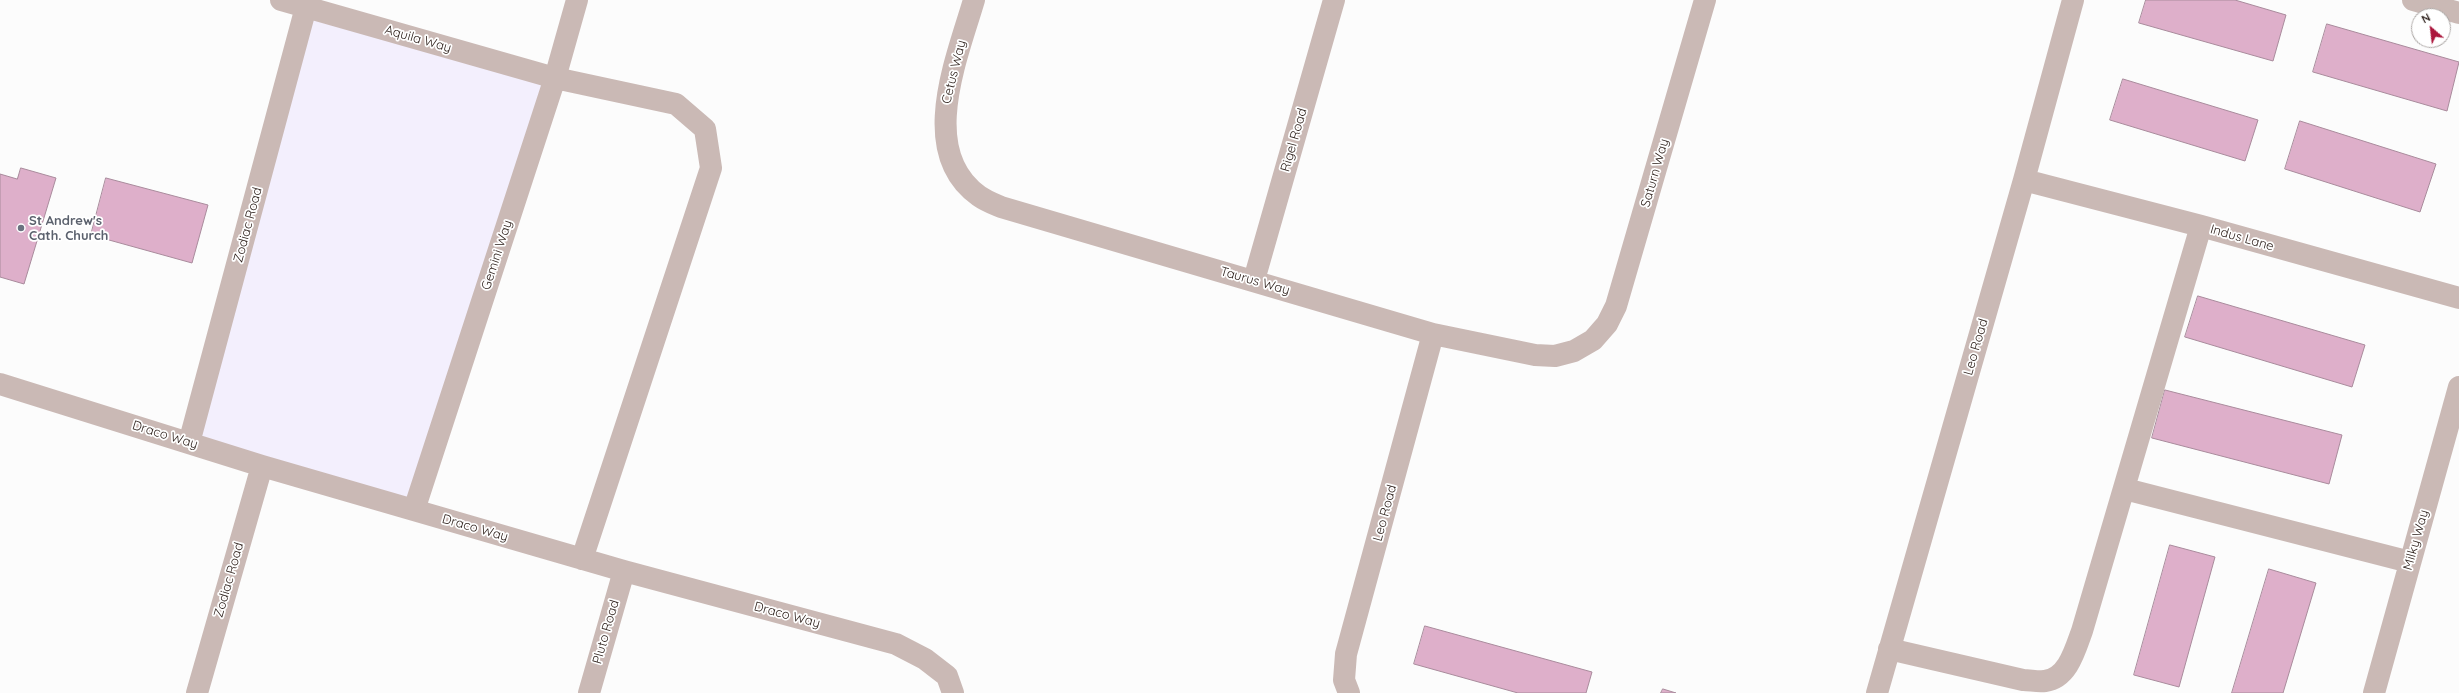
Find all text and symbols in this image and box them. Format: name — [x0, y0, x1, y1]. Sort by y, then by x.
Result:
north arrow — [2411, 8, 2451, 48]
text: N — [2419, 10, 2433, 26]
street label: Aquila Way — [383, 22, 453, 56]
street label: Cetus Way — [939, 39, 969, 105]
street label: Rigel Road — [1277, 106, 1311, 174]
street label: Saturn Way — [1638, 137, 1672, 209]
street label: Zodiac Road — [230, 186, 266, 264]
place label: St Andrew's Cath. Church — [29, 213, 108, 244]
street label: Gemini Way — [478, 218, 516, 292]
street label: Indus Lane — [2208, 221, 2276, 255]
marker: St Andrew's Cath. Church — [16, 223, 26, 233]
street label: Taurus Way — [1219, 264, 1291, 298]
street label: Leo Road — [1961, 317, 1991, 377]
street label: Draco Way — [130, 418, 200, 452]
street label: Leo Road — [1370, 483, 1400, 543]
street label: Milky Way — [2400, 508, 2432, 572]
street label: Draco Way — [440, 511, 510, 545]
street label: Zodiac Road — [211, 541, 247, 619]
street label: Pluto Road — [589, 598, 623, 666]
street label: Draco Way — [752, 599, 822, 631]

